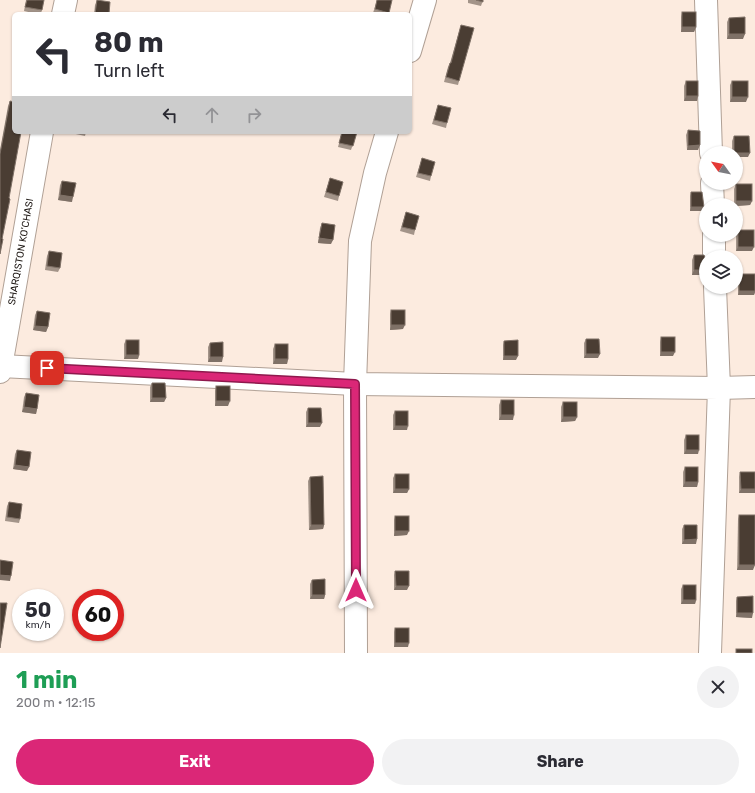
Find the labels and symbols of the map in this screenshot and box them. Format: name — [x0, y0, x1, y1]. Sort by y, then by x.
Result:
north arrow — [699, 146, 743, 190]
street label: SHARQISTON KO'CHASI — [6, 198, 36, 306]
pin — [30, 351, 64, 385]
position arrow — [335, 569, 377, 611]
speed limit sign: 60 — [72, 589, 124, 641]

